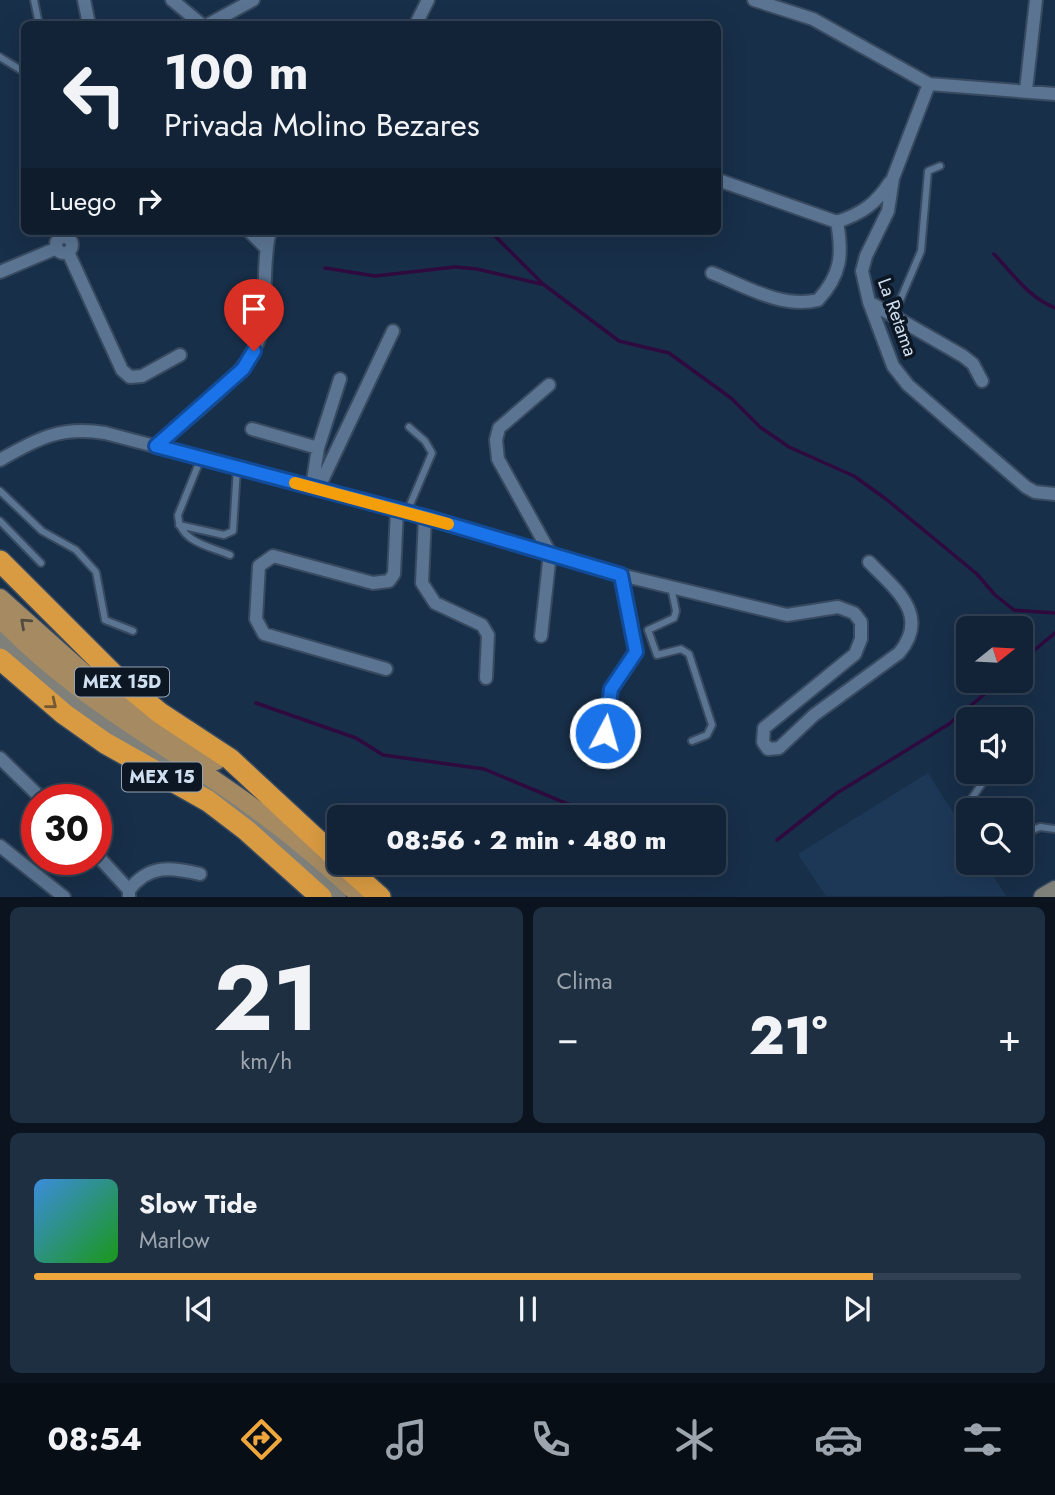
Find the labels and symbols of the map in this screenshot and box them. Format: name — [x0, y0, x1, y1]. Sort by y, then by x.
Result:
street label: La Retama — [871, 274, 924, 360]
pin — [224, 279, 284, 351]
north arrow — [956, 616, 1032, 693]
one-way arrow — [20, 619, 33, 631]
road number: MEX 15D — [75, 668, 169, 696]
one-way arrow — [43, 696, 56, 708]
position arrow — [568, 696, 642, 770]
road number: MEX 15 — [122, 762, 202, 792]
speed limit sign: 30 — [21, 784, 112, 875]

